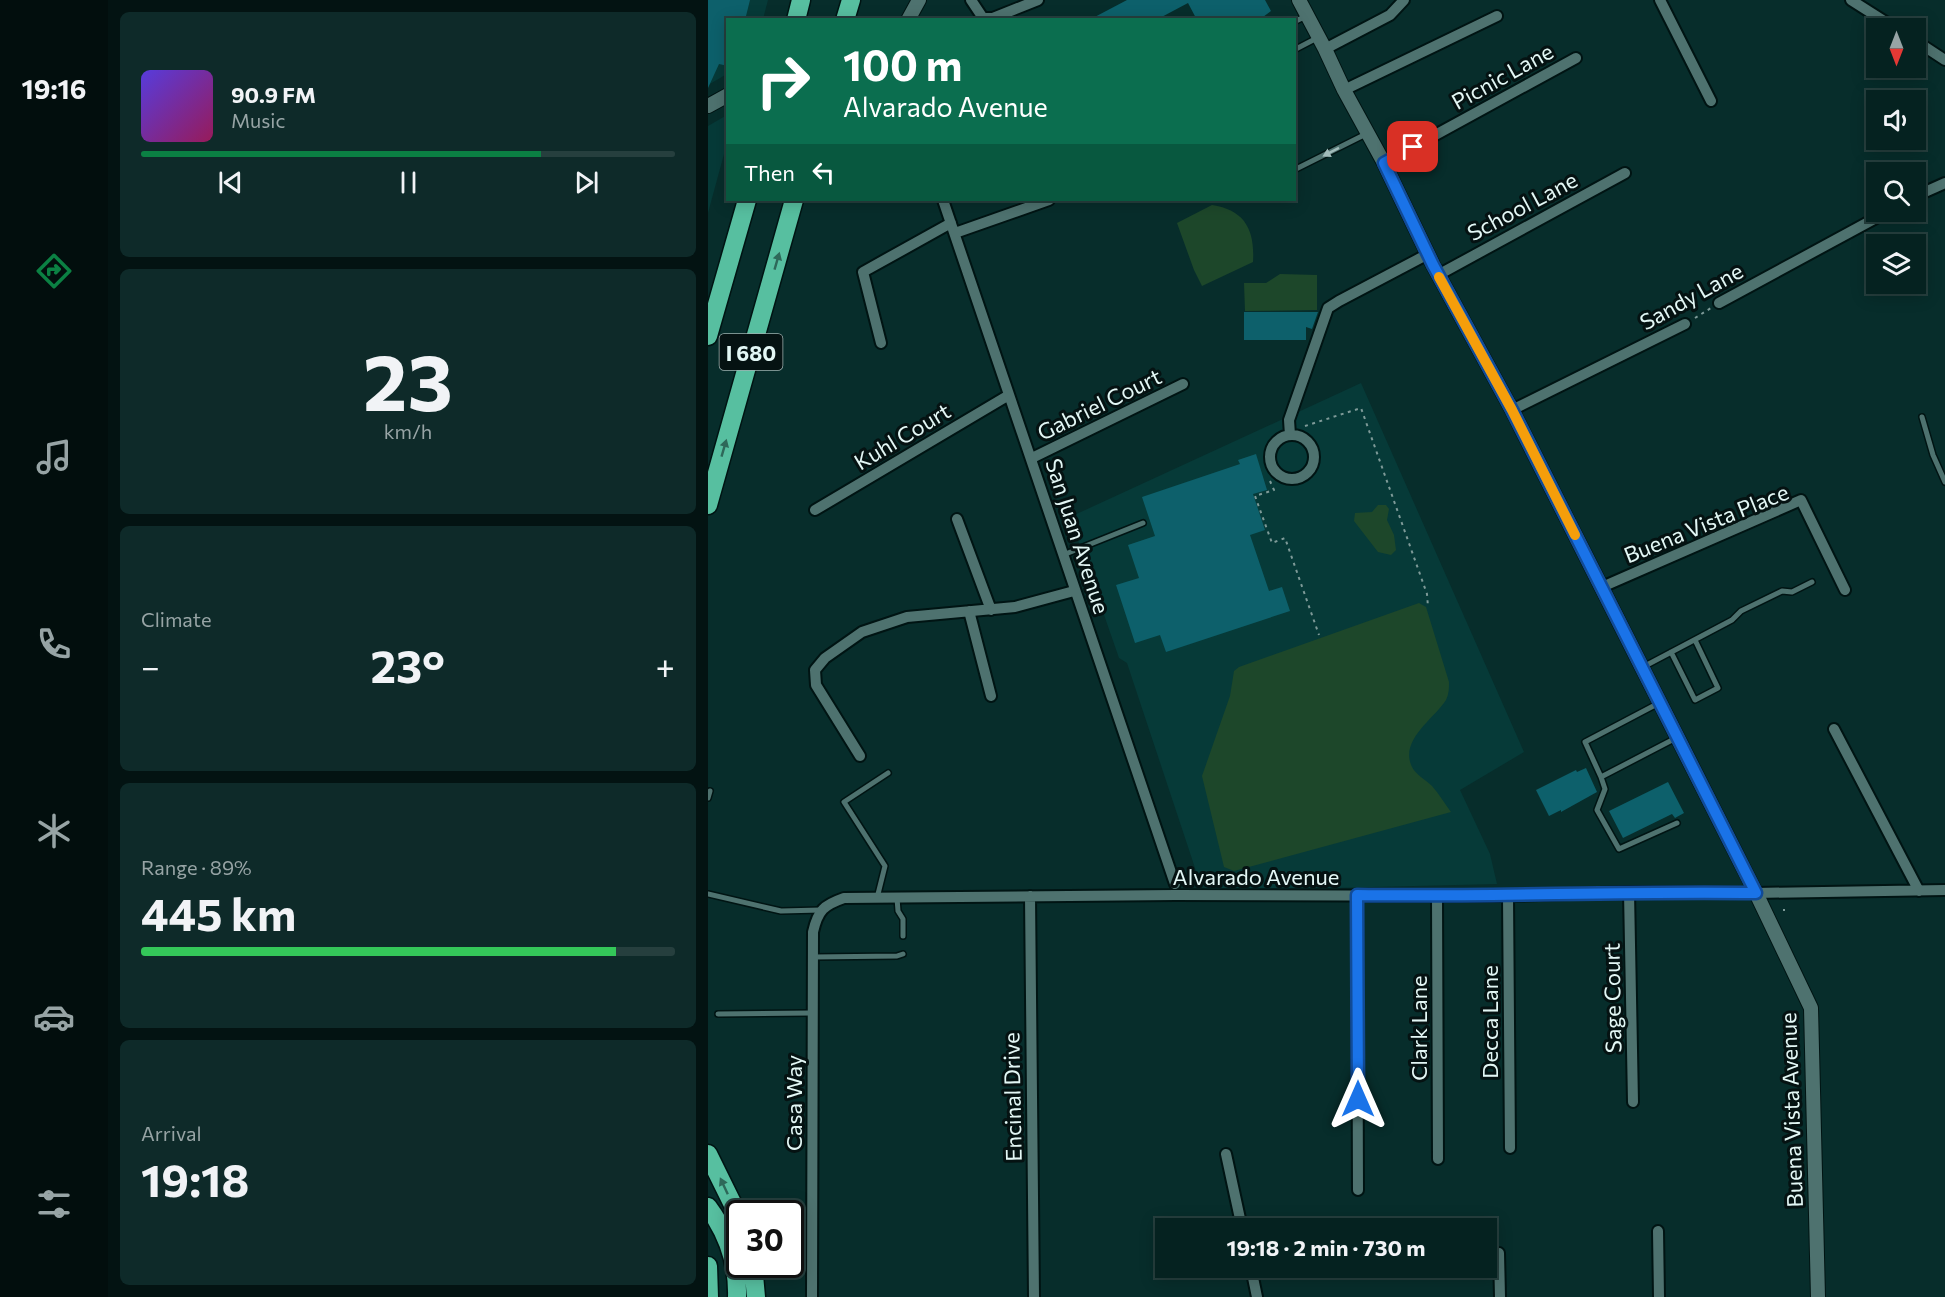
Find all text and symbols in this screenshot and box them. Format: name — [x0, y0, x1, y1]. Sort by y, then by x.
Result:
north arrow — [1866, 18, 1926, 78]
map controls — [1866, 18, 1926, 294]
street label: Picnic Lane — [1446, 37, 1558, 115]
text: 100 m — [843, 38, 963, 90]
icon: right — [744, 42, 822, 120]
text: 19:16 — [22, 72, 86, 105]
text: 90.9 FM — [231, 81, 316, 108]
text: Alvarado Avenue — [843, 90, 1048, 123]
button: sound — [1866, 90, 1926, 150]
text: Music — [231, 108, 285, 132]
pin — [1387, 121, 1438, 172]
icon: arrive — [1396, 130, 1429, 163]
one-way arrow — [1323, 147, 1340, 157]
icon: left — [807, 156, 840, 189]
text: Then — [744, 159, 795, 186]
button: search — [1866, 162, 1926, 222]
icon: previous — [214, 166, 247, 199]
icon: pause — [392, 166, 425, 199]
icon: next — [570, 166, 603, 199]
street label: School Lane — [1462, 166, 1582, 246]
button: layers — [1866, 234, 1926, 294]
icon: directions — [33, 250, 75, 292]
one-way arrow — [773, 252, 782, 270]
street label: Sandy Lane — [1635, 257, 1747, 335]
text: 23 — [363, 332, 453, 427]
road number: I 680 — [720, 334, 782, 370]
street label: Gabriel Court — [1032, 362, 1166, 446]
street label: Kuhl Court — [849, 397, 955, 475]
text: km/h — [384, 419, 432, 443]
icon: music — [33, 436, 75, 478]
one-way arrow — [720, 439, 729, 457]
street label: San Juan Avenue — [1040, 455, 1116, 617]
street label: Buena Vista Place — [1620, 478, 1792, 568]
text: Climate — [141, 607, 211, 631]
icon: phone — [33, 623, 75, 665]
text: 23° — [371, 637, 445, 692]
text: − — [141, 645, 160, 686]
text: + — [656, 645, 675, 686]
icon: climate — [33, 810, 75, 852]
text: Range · 89% — [141, 855, 252, 879]
street label: Alvarado Avenue — [1173, 863, 1339, 890]
text: 445 km — [141, 885, 296, 940]
street label: Sage Court — [1598, 943, 1626, 1053]
street label: Decca Lane — [1476, 965, 1503, 1079]
street label: Clark Lane — [1405, 975, 1432, 1081]
icon: car — [33, 996, 75, 1038]
street label: Buena Vista Avenue — [1774, 1012, 1808, 1208]
street label: Encinal Drive — [997, 1032, 1027, 1162]
street label: Casa Way — [780, 1055, 807, 1151]
position arrow — [1326, 1067, 1390, 1131]
text: Arrival — [141, 1121, 202, 1145]
text: 19:18 — [141, 1151, 249, 1206]
one-way arrow — [720, 1177, 729, 1194]
icon: filters — [33, 1183, 75, 1225]
speed limit sign: 30 — [726, 1200, 804, 1278]
text: 19:18 · 2 min · 730 m — [1226, 1234, 1426, 1261]

